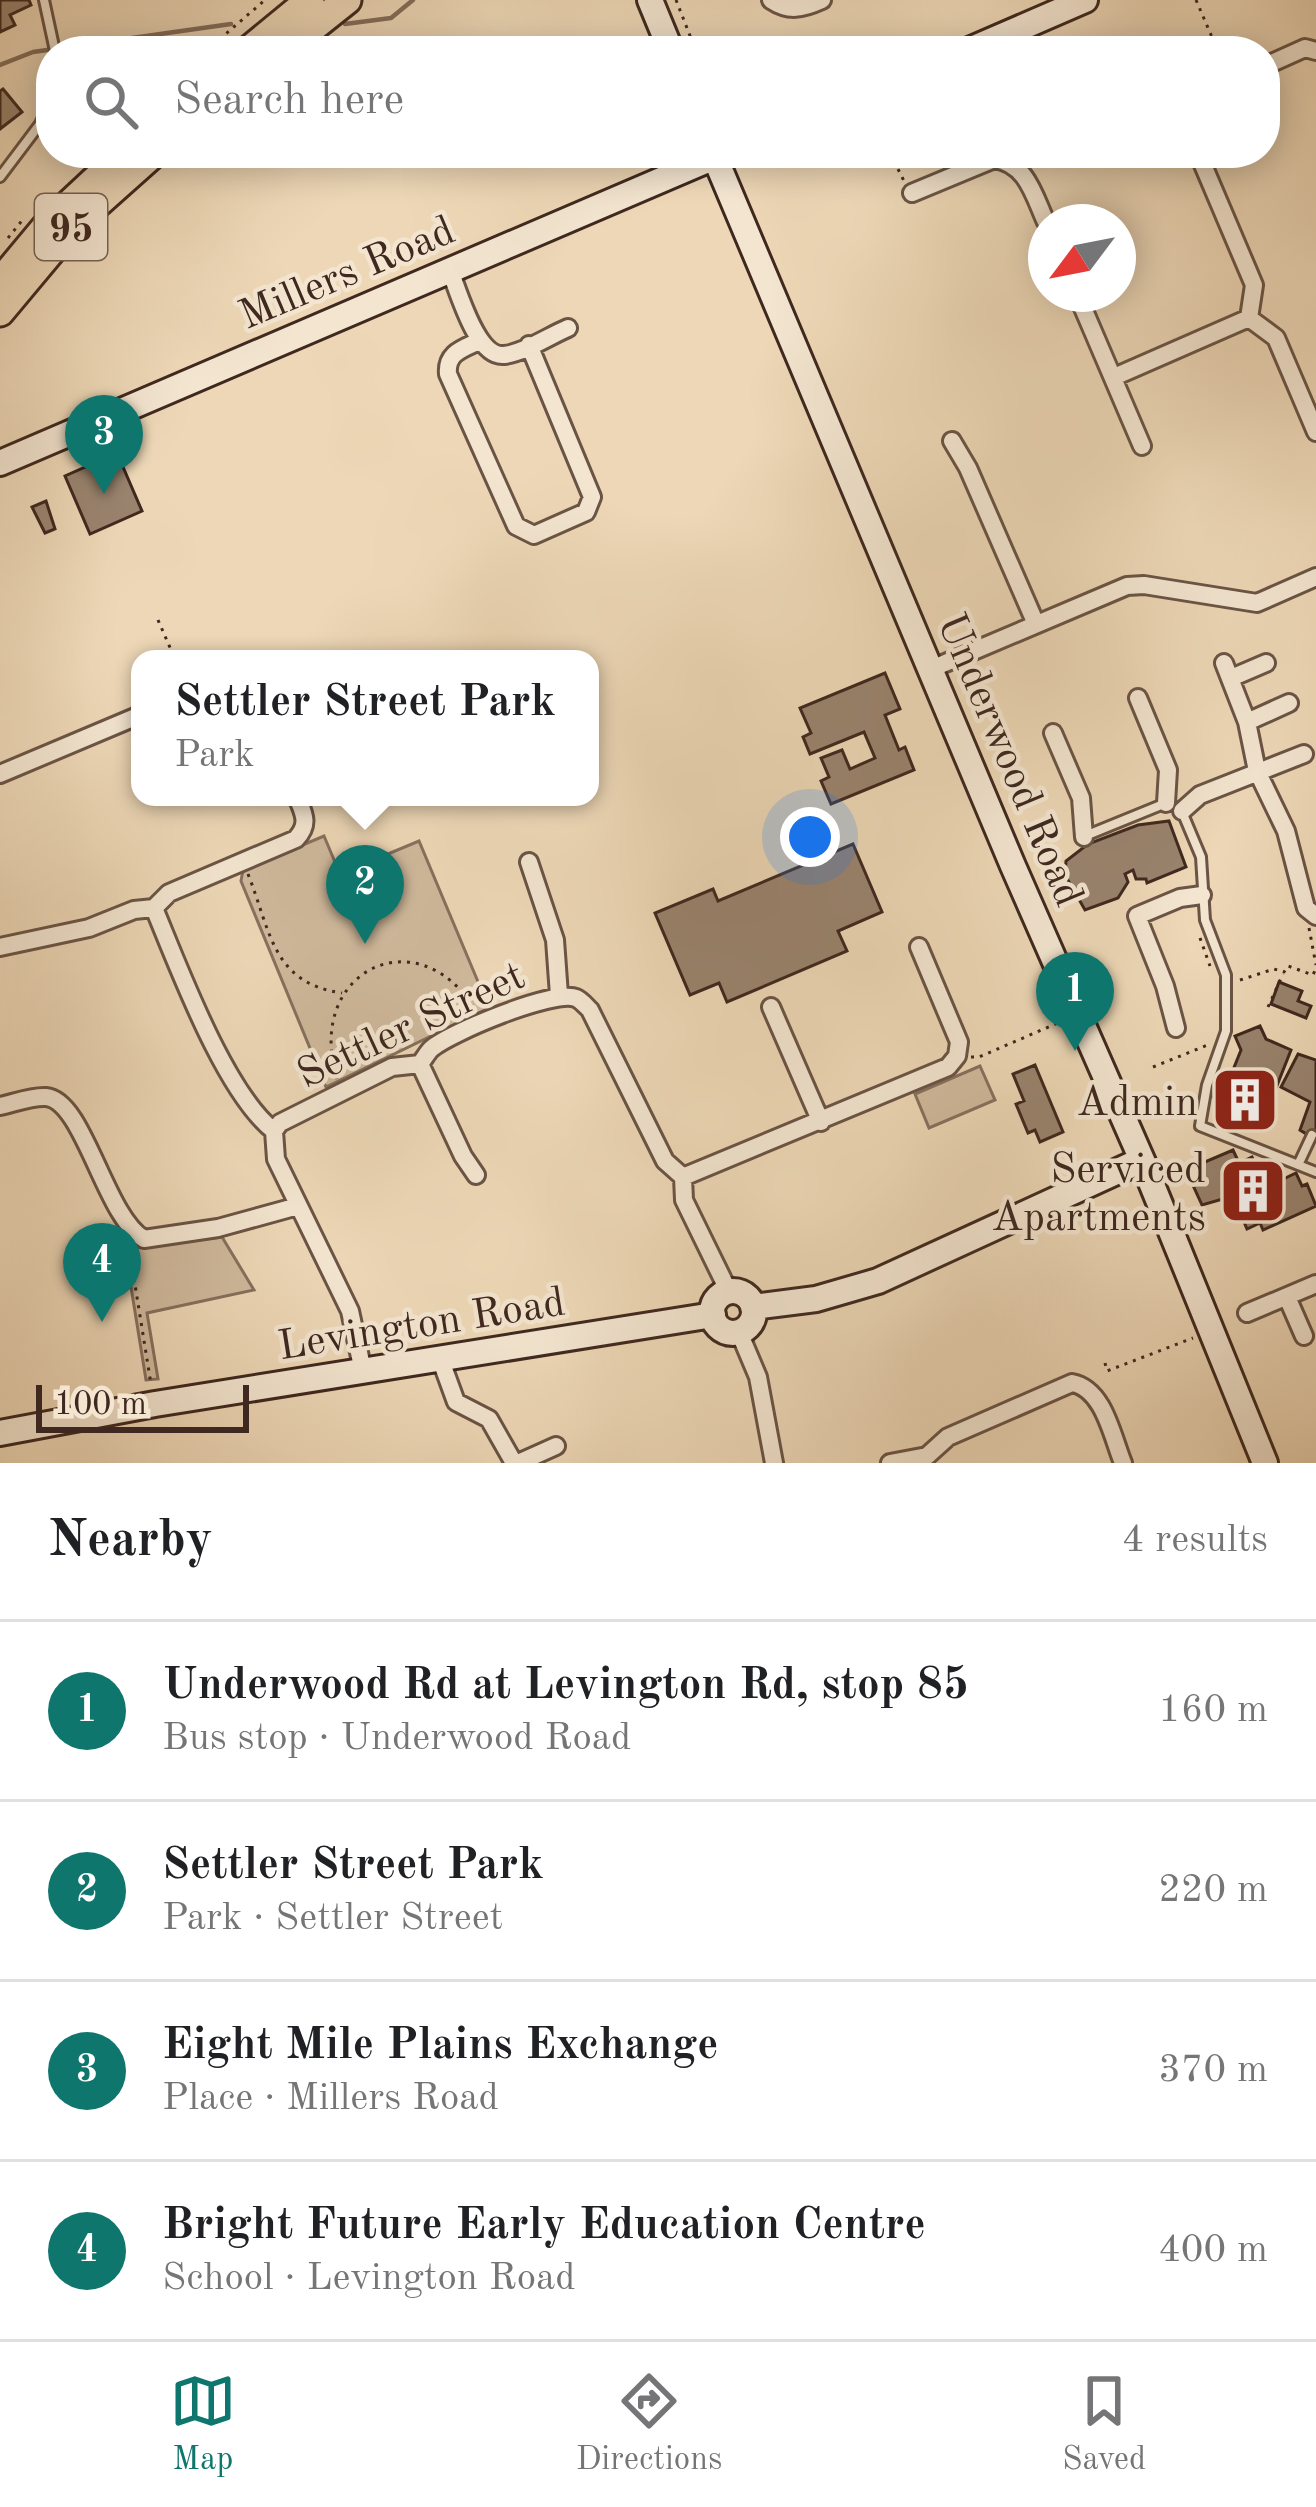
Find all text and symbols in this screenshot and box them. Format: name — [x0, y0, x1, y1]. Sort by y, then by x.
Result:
search box — [36, 36, 1280, 168]
icon: search — [78, 69, 144, 135]
text: Search here — [174, 79, 404, 124]
road number: 95 — [35, 194, 107, 260]
north arrow — [1028, 204, 1136, 312]
street label: Millers Road — [234, 211, 461, 339]
pin: 3 — [65, 395, 143, 494]
street label: Underwood Road — [928, 608, 1089, 913]
popup — [131, 650, 599, 806]
text: Settler Street Park — [174, 681, 556, 726]
text: Park — [174, 736, 255, 775]
your location — [780, 807, 840, 867]
pin: 2 — [326, 845, 404, 944]
pin: 1 — [1036, 952, 1114, 1051]
street label: Settler Street — [291, 956, 532, 1098]
building icon: Admin — [1210, 1065, 1280, 1135]
place label: Admin — [1077, 1083, 1198, 1125]
place label: Serviced Apartments — [991, 1150, 1206, 1240]
building icon: Serviced Apartments — [1218, 1156, 1288, 1226]
pin: 4 — [63, 1223, 141, 1322]
street label: Levington Road — [275, 1283, 568, 1369]
scale bar — [36, 1379, 249, 1432]
text: 100 m — [54, 1389, 147, 1422]
text: Nearby — [48, 1516, 213, 1567]
text: 4 results — [1122, 1521, 1268, 1560]
text: Underwood Rd at Levington Rd, stop 85 — [162, 1664, 969, 1709]
text: 1 — [76, 1691, 98, 1730]
text: 160 m — [1158, 1691, 1268, 1730]
text: Bus stop · Underwood Road — [162, 1719, 631, 1758]
text: Settler Street Park — [162, 1844, 544, 1889]
text: 2 — [76, 1871, 98, 1910]
text: 220 m — [1158, 1871, 1268, 1910]
text: Park · Settler Street — [162, 1899, 503, 1938]
text: Eight Mile Plains Exchange — [162, 2024, 718, 2069]
text: 3 — [76, 2051, 98, 2090]
text: 370 m — [1158, 2051, 1268, 2090]
text: Place · Millers Road — [162, 2079, 499, 2118]
text: Bright Future Early Education Centre — [162, 2204, 926, 2249]
text: 4 — [76, 2231, 98, 2270]
text: 400 m — [1158, 2231, 1268, 2270]
text: School · Levington Road — [162, 2259, 576, 2298]
tab: Map — [170, 2368, 236, 2481]
tab: Directions — [576, 2368, 722, 2481]
tab: Saved — [1062, 2368, 1146, 2481]

